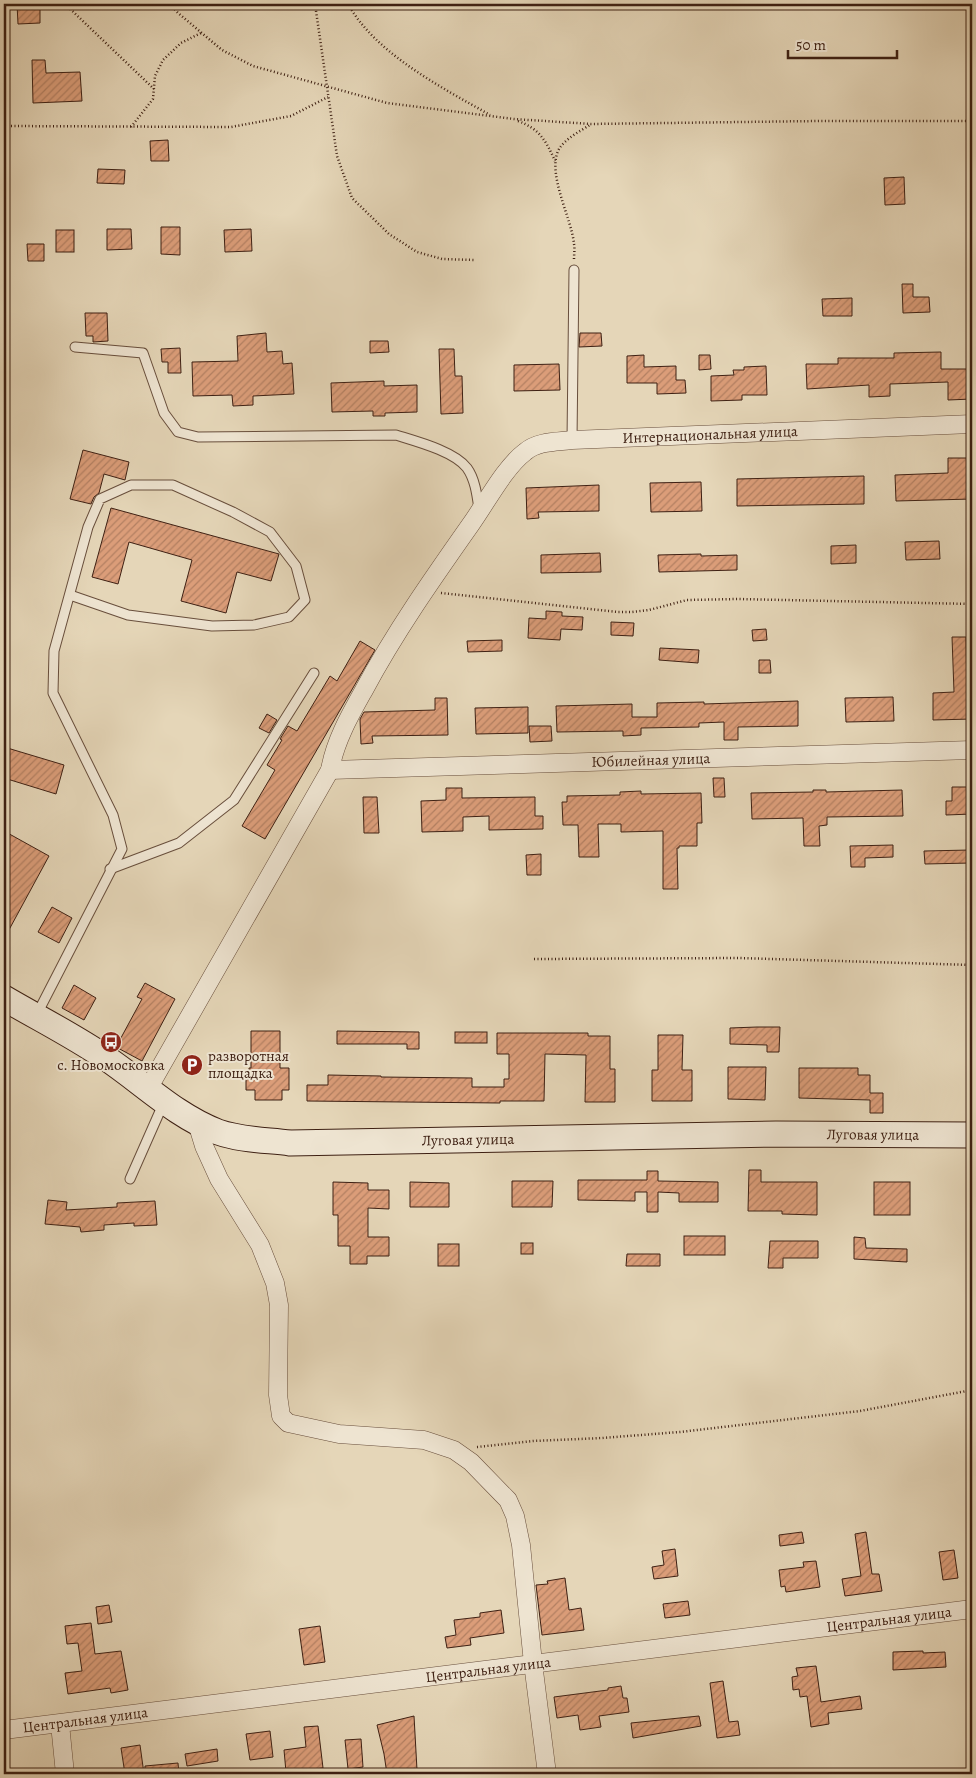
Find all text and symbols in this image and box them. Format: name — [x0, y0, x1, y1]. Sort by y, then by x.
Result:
scale bar — [788, 28, 897, 60]
text: 50 m — [796, 35, 826, 55]
street label: Интернациональная улица — [622, 421, 798, 448]
street label: Юбилейная улица — [591, 748, 711, 772]
bus stop icon: с. Новомосковка — [99, 1030, 123, 1054]
place label: разворотная площадка — [208, 1046, 289, 1083]
parking icon: разворотная площадка — [180, 1053, 204, 1077]
place label: с. Новомосковка — [57, 1055, 165, 1075]
street label: Луговая улица — [827, 1124, 919, 1145]
street label: Луговая улица — [421, 1129, 514, 1151]
street label: Центральная улица — [825, 1602, 953, 1637]
street label: Центральная улица — [424, 1652, 552, 1687]
street label: Центральная улица — [22, 1702, 149, 1738]

